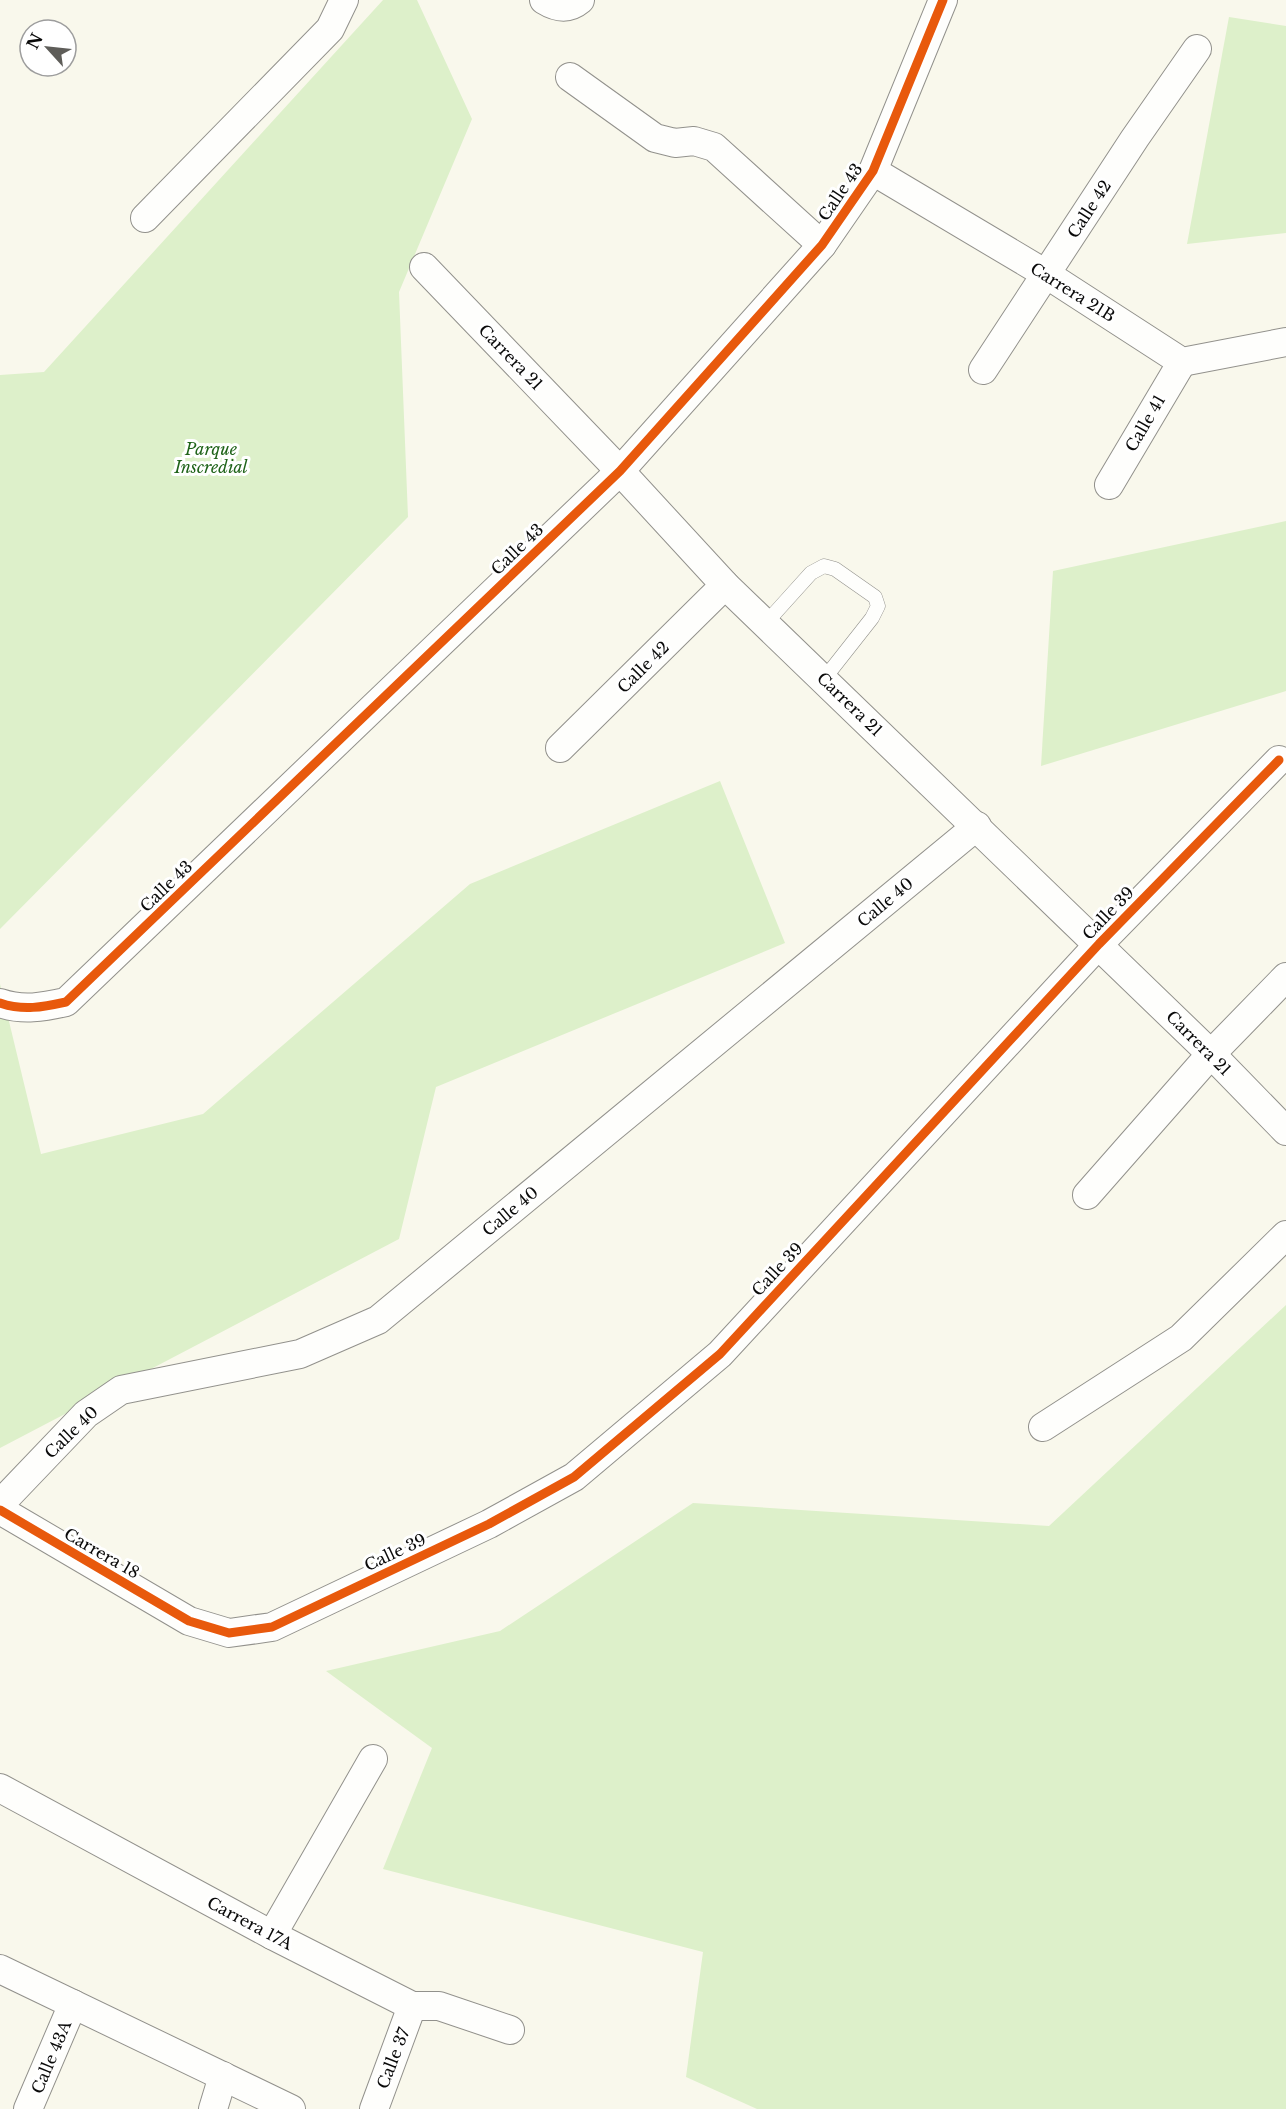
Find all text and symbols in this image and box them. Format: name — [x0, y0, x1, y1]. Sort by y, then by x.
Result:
north arrow — [18, 18, 78, 78]
text: N — [22, 30, 47, 52]
street label: Calle 43 — [814, 159, 866, 225]
street label: Calle 42 — [1063, 176, 1115, 242]
street label: Carrera 21B — [1027, 258, 1119, 326]
street label: Carrera 21 — [475, 320, 547, 394]
street label: Calle 41 — [1121, 391, 1169, 455]
park label: Parque Inscredial — [173, 439, 249, 477]
street label: Calle 43 — [487, 519, 547, 579]
street label: Calle 42 — [613, 637, 673, 697]
street label: Carrera 21 — [813, 668, 887, 740]
street label: Calle 43 — [136, 856, 196, 916]
street label: Calle 40 — [853, 873, 917, 931]
street label: Calle 39 — [1078, 882, 1138, 944]
street label: Carrera 21 — [1162, 1006, 1236, 1080]
street label: Calle 40 — [478, 1182, 542, 1240]
street label: Calle 39 — [747, 1238, 807, 1300]
street label: Calle 40 — [40, 1402, 102, 1462]
street label: Carrera 18 — [61, 1523, 143, 1583]
street label: Calle 39 — [361, 1529, 429, 1575]
street label: Carrera 17A — [204, 1892, 297, 1954]
street label: Calle 43A — [27, 2017, 76, 2097]
street label: Calle 37 — [372, 2024, 414, 2091]

